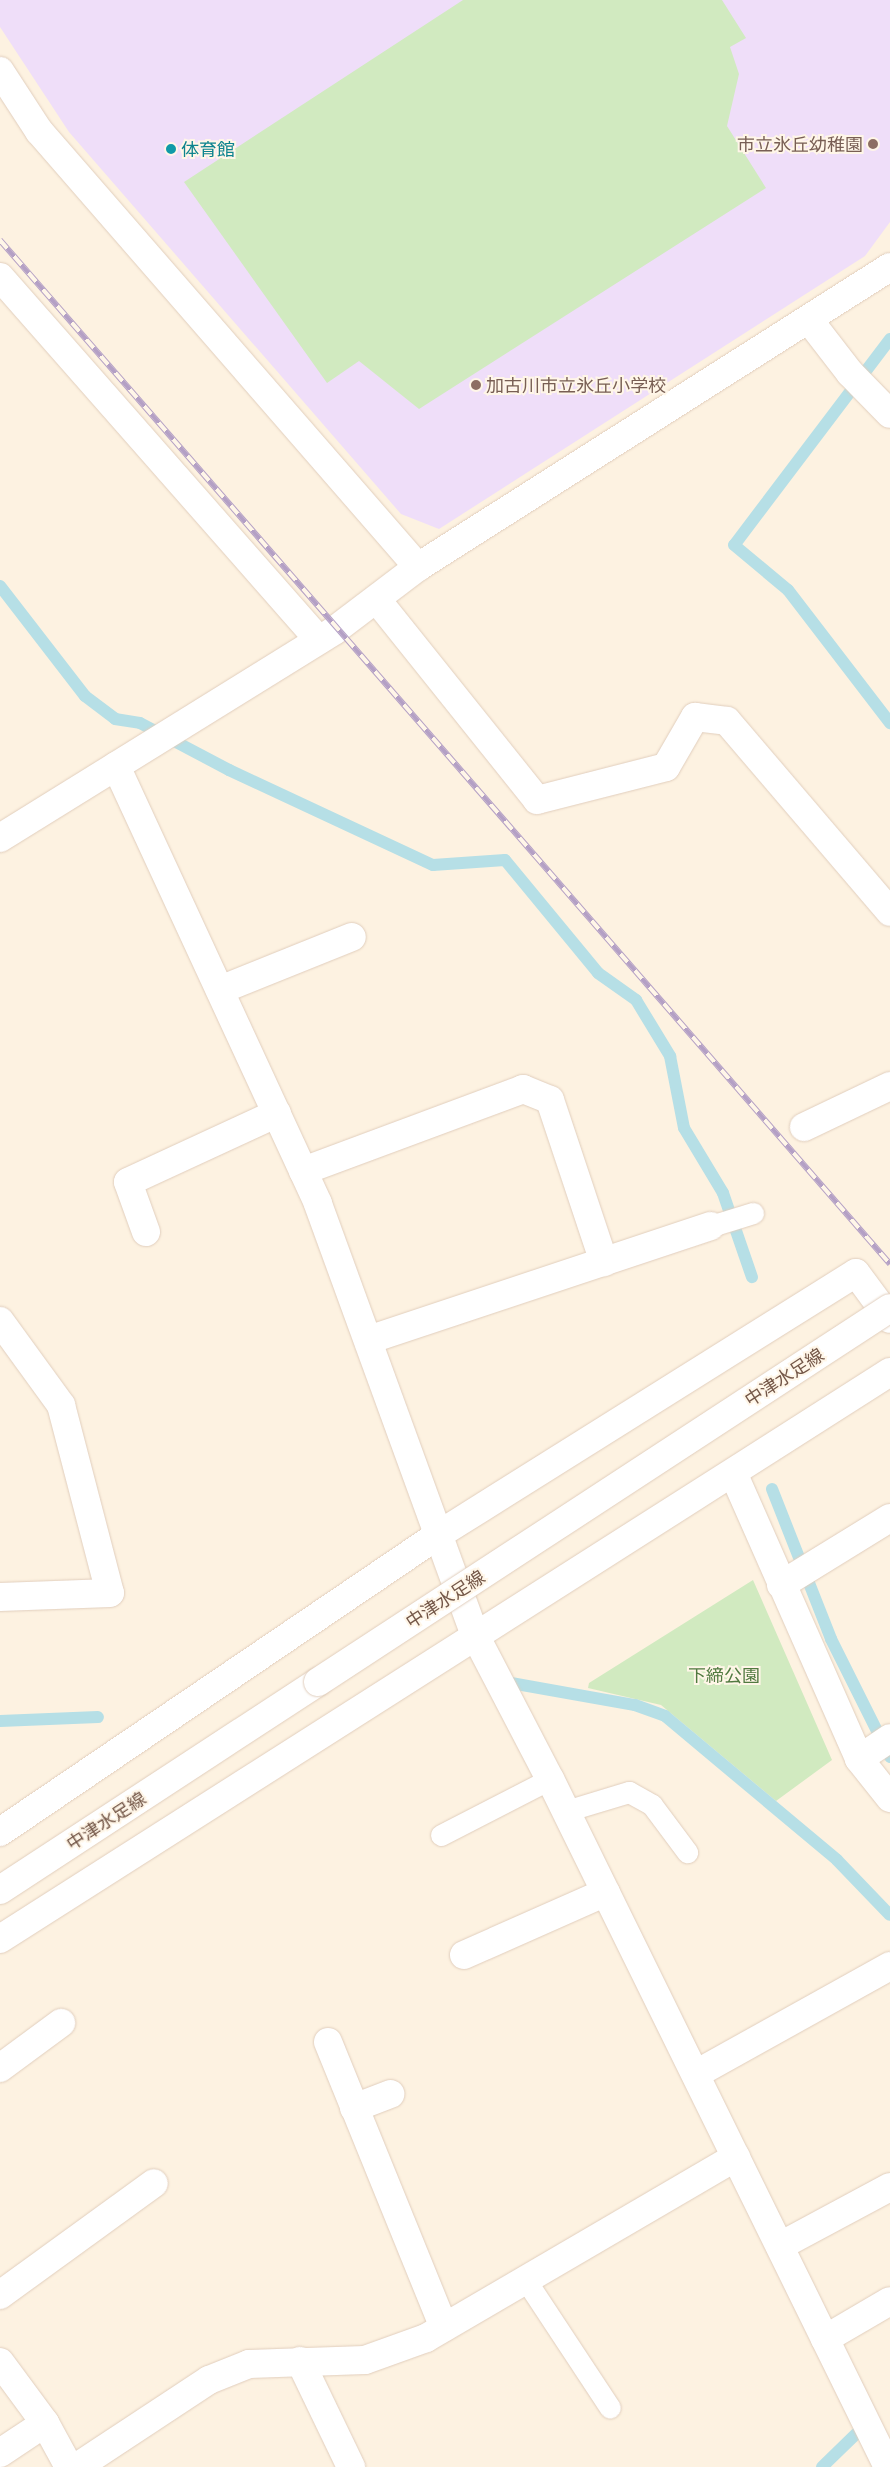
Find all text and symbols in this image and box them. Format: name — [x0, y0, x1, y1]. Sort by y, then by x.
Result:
place label: 市立氷丘幼稚園 — [737, 133, 863, 155]
place label: 体育館 — [181, 138, 235, 160]
marker: 市立氷丘幼稚園 — [867, 138, 879, 150]
marker: 体育館 — [165, 143, 177, 155]
place label: 加古川市立氷丘小学校 — [486, 374, 666, 396]
marker: 加古川市立氷丘小学校 — [470, 379, 482, 391]
street label: 中津水足線 — [740, 1343, 828, 1411]
street label: 中津水足線 — [401, 1565, 489, 1633]
park label: 下締公園 — [688, 1664, 760, 1686]
street label: 中津水足線 — [62, 1787, 150, 1855]

